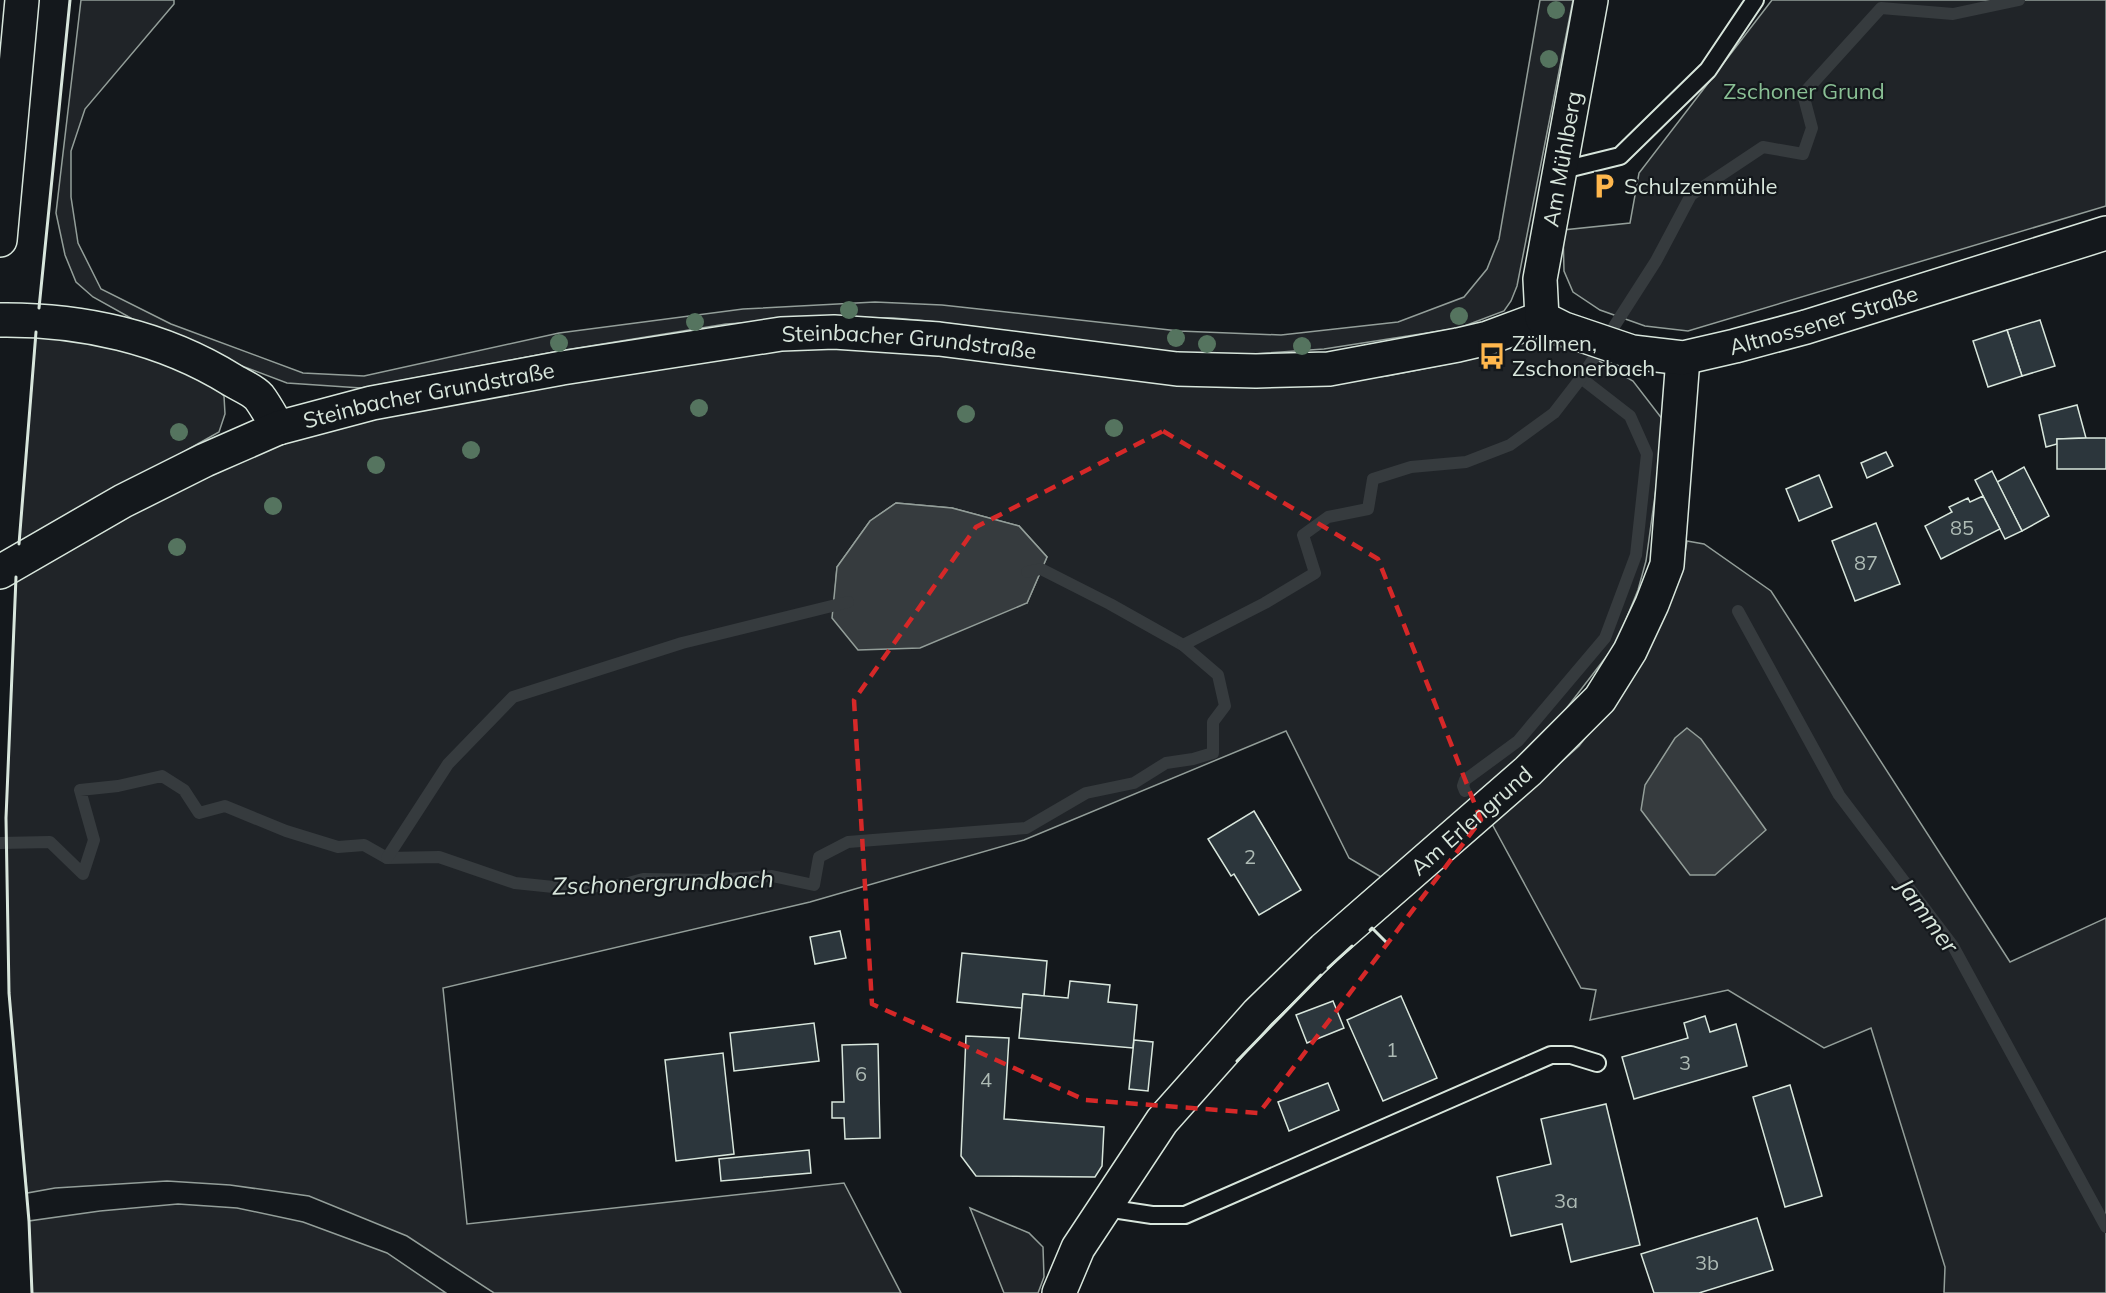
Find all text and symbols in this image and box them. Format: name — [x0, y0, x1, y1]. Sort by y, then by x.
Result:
park label: Zschoner Grund — [1723, 77, 1885, 105]
street label: Am Mühlberg — [1536, 89, 1588, 229]
parking icon: Schulzenmühle — [1589, 171, 1619, 201]
place label: Schulzenmühle — [1624, 172, 1778, 200]
street label: Altnossener Straße — [1726, 279, 1921, 361]
street label: Steinbacher Grundstraße — [781, 318, 1038, 365]
place label: Zöllmen, Zschonerbach — [1512, 329, 1655, 382]
bus stop icon: Zöllmen, Zschonerbach — [1477, 341, 1507, 371]
street label: Steinbacher Grundstraße — [300, 356, 557, 435]
house number: 85 — [1950, 515, 1974, 540]
house number: 87 — [1854, 550, 1878, 575]
street label: Am Erlengrund — [1405, 760, 1538, 881]
house number: 2 — [1244, 844, 1256, 869]
water label: Zschonergrundbach — [552, 863, 774, 901]
water label: Jammer — [1889, 870, 1966, 960]
house number: 1 — [1386, 1037, 1398, 1062]
house number: 3 — [1679, 1050, 1691, 1075]
house number: 6 — [855, 1061, 867, 1086]
house number: 4 — [980, 1067, 992, 1092]
house number: 3a — [1554, 1188, 1578, 1213]
house number: 3b — [1695, 1250, 1719, 1275]

